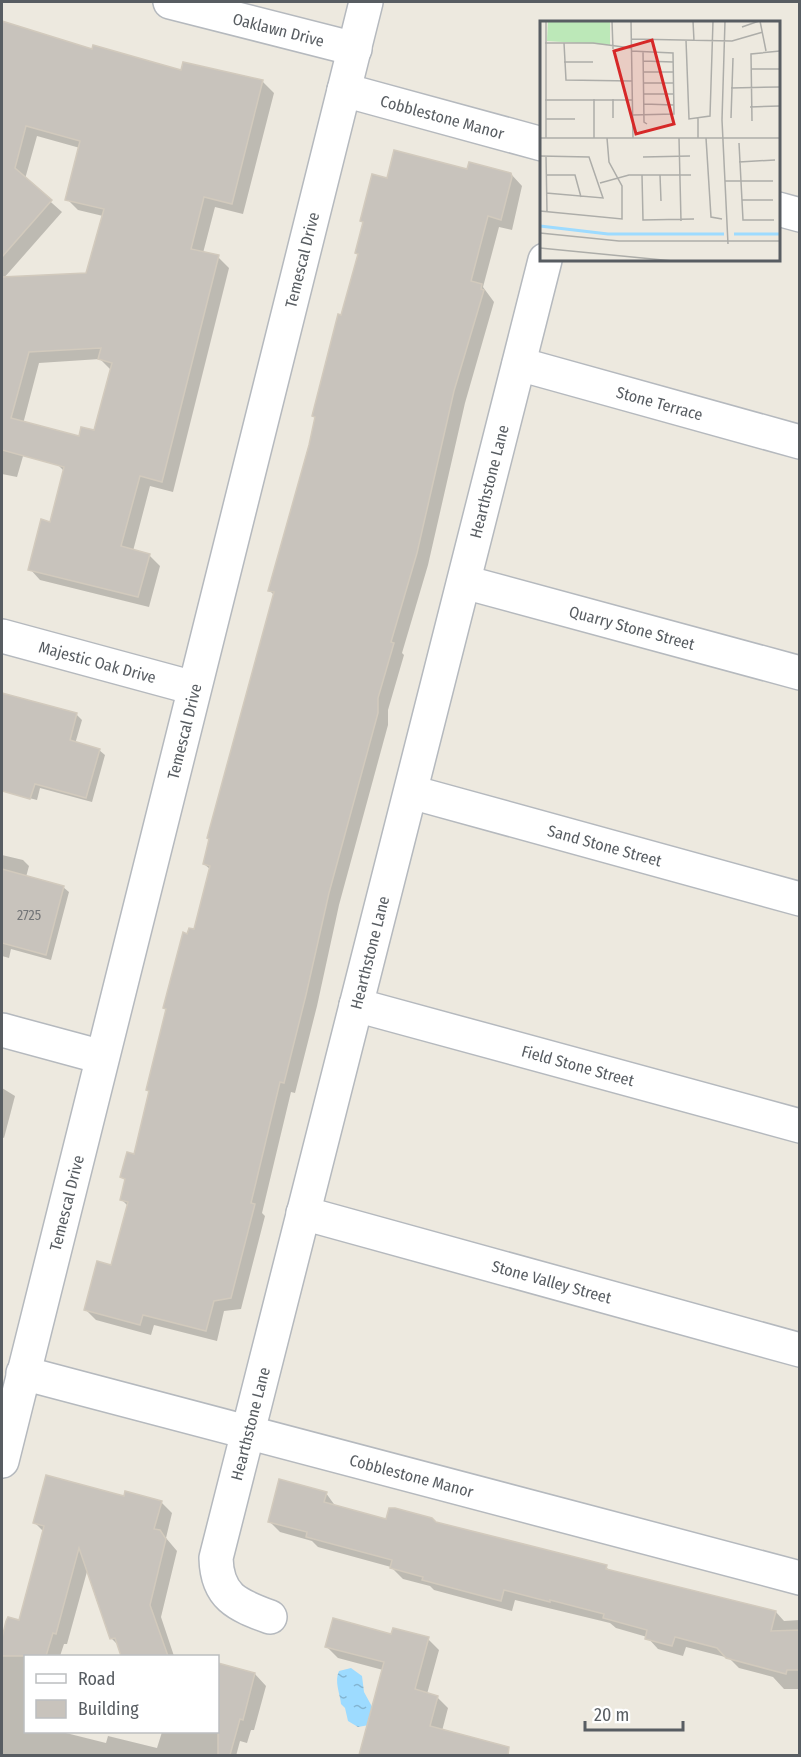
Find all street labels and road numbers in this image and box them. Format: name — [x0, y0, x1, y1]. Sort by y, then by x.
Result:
street label: Oaklawn Drive — [231, 9, 326, 50]
street label: Cobblestone Manor — [378, 91, 507, 143]
street label: Temescal Drive — [281, 210, 323, 310]
street label: Stone Terrace — [614, 382, 705, 424]
street label: Hearthstone Lane — [465, 423, 512, 540]
street label: Quarry Stone Street — [567, 601, 698, 654]
street label: Majestic Oak Drive — [37, 637, 158, 687]
street label: Temescal Drive — [163, 682, 205, 781]
street label: Sand Stone Street — [546, 821, 665, 870]
street label: Hearthstone Lane — [346, 894, 393, 1011]
street label: Field Stone Street — [520, 1041, 637, 1090]
street label: Temescal Drive — [45, 1153, 87, 1253]
street label: Stone Valley Street — [490, 1256, 614, 1307]
street label: Hearthstone Lane — [227, 1365, 274, 1482]
street label: Cobblestone Manor — [348, 1450, 476, 1501]

